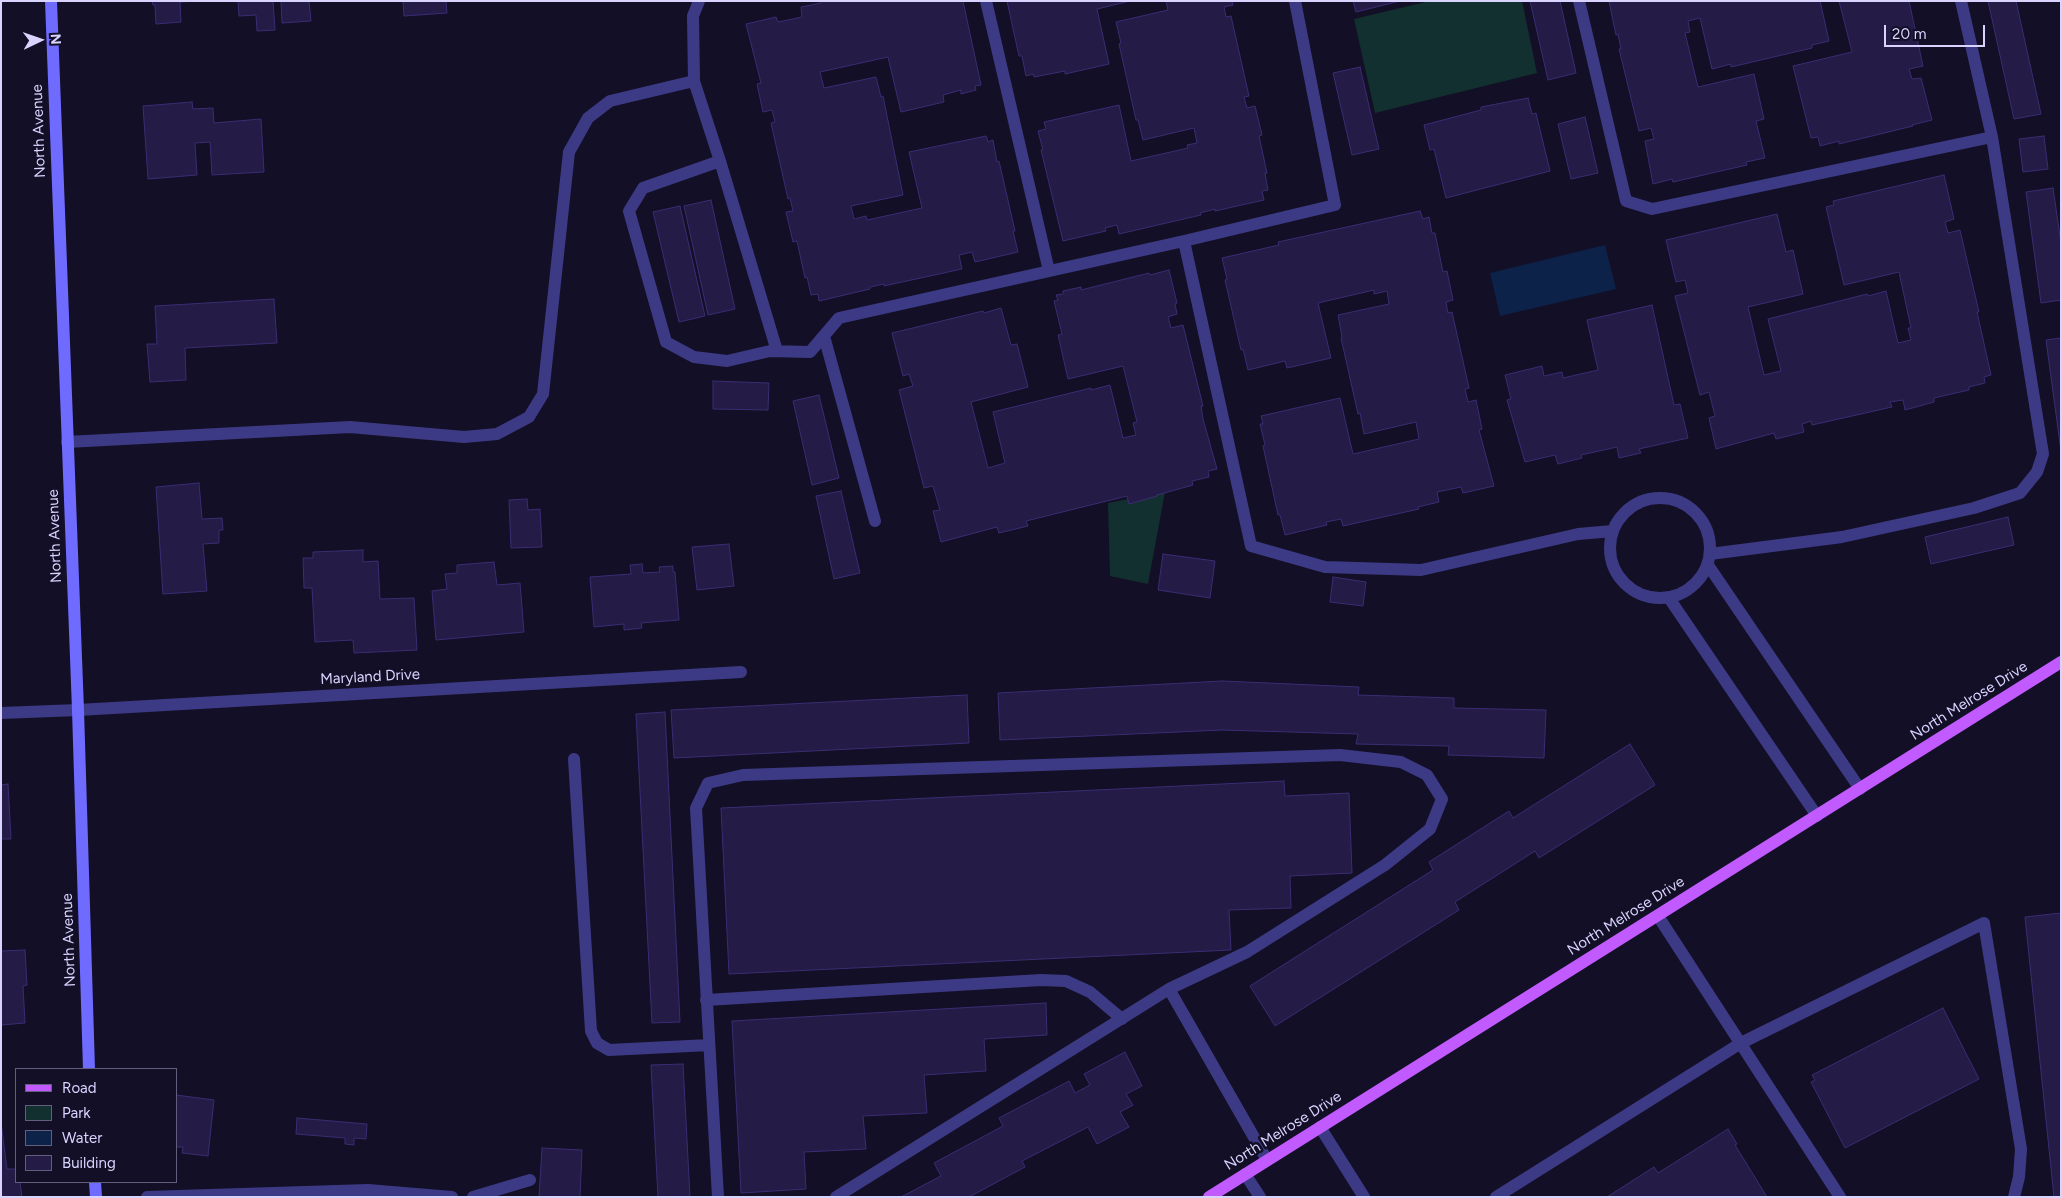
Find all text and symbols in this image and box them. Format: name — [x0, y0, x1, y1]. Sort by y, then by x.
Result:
north arrow — [15, 15, 65, 65]
scale bar — [1887, 15, 1988, 47]
text: 20 m — [1892, 25, 1926, 43]
text: N — [47, 33, 64, 45]
street label: North Avenue — [28, 84, 50, 178]
street label: North Avenue — [44, 489, 66, 583]
street label: North Melrose Drive — [1907, 658, 2031, 744]
street label: Maryland Drive — [320, 665, 420, 689]
street label: North Melrose Drive — [1564, 873, 1688, 959]
street label: North Avenue — [58, 893, 80, 987]
legend — [15, 1068, 178, 1183]
text: Road — [62, 1079, 97, 1097]
street label: North Melrose Drive — [1221, 1088, 1345, 1174]
text: Park — [62, 1104, 91, 1122]
text: Water — [62, 1129, 102, 1147]
text: Building — [62, 1154, 116, 1172]

